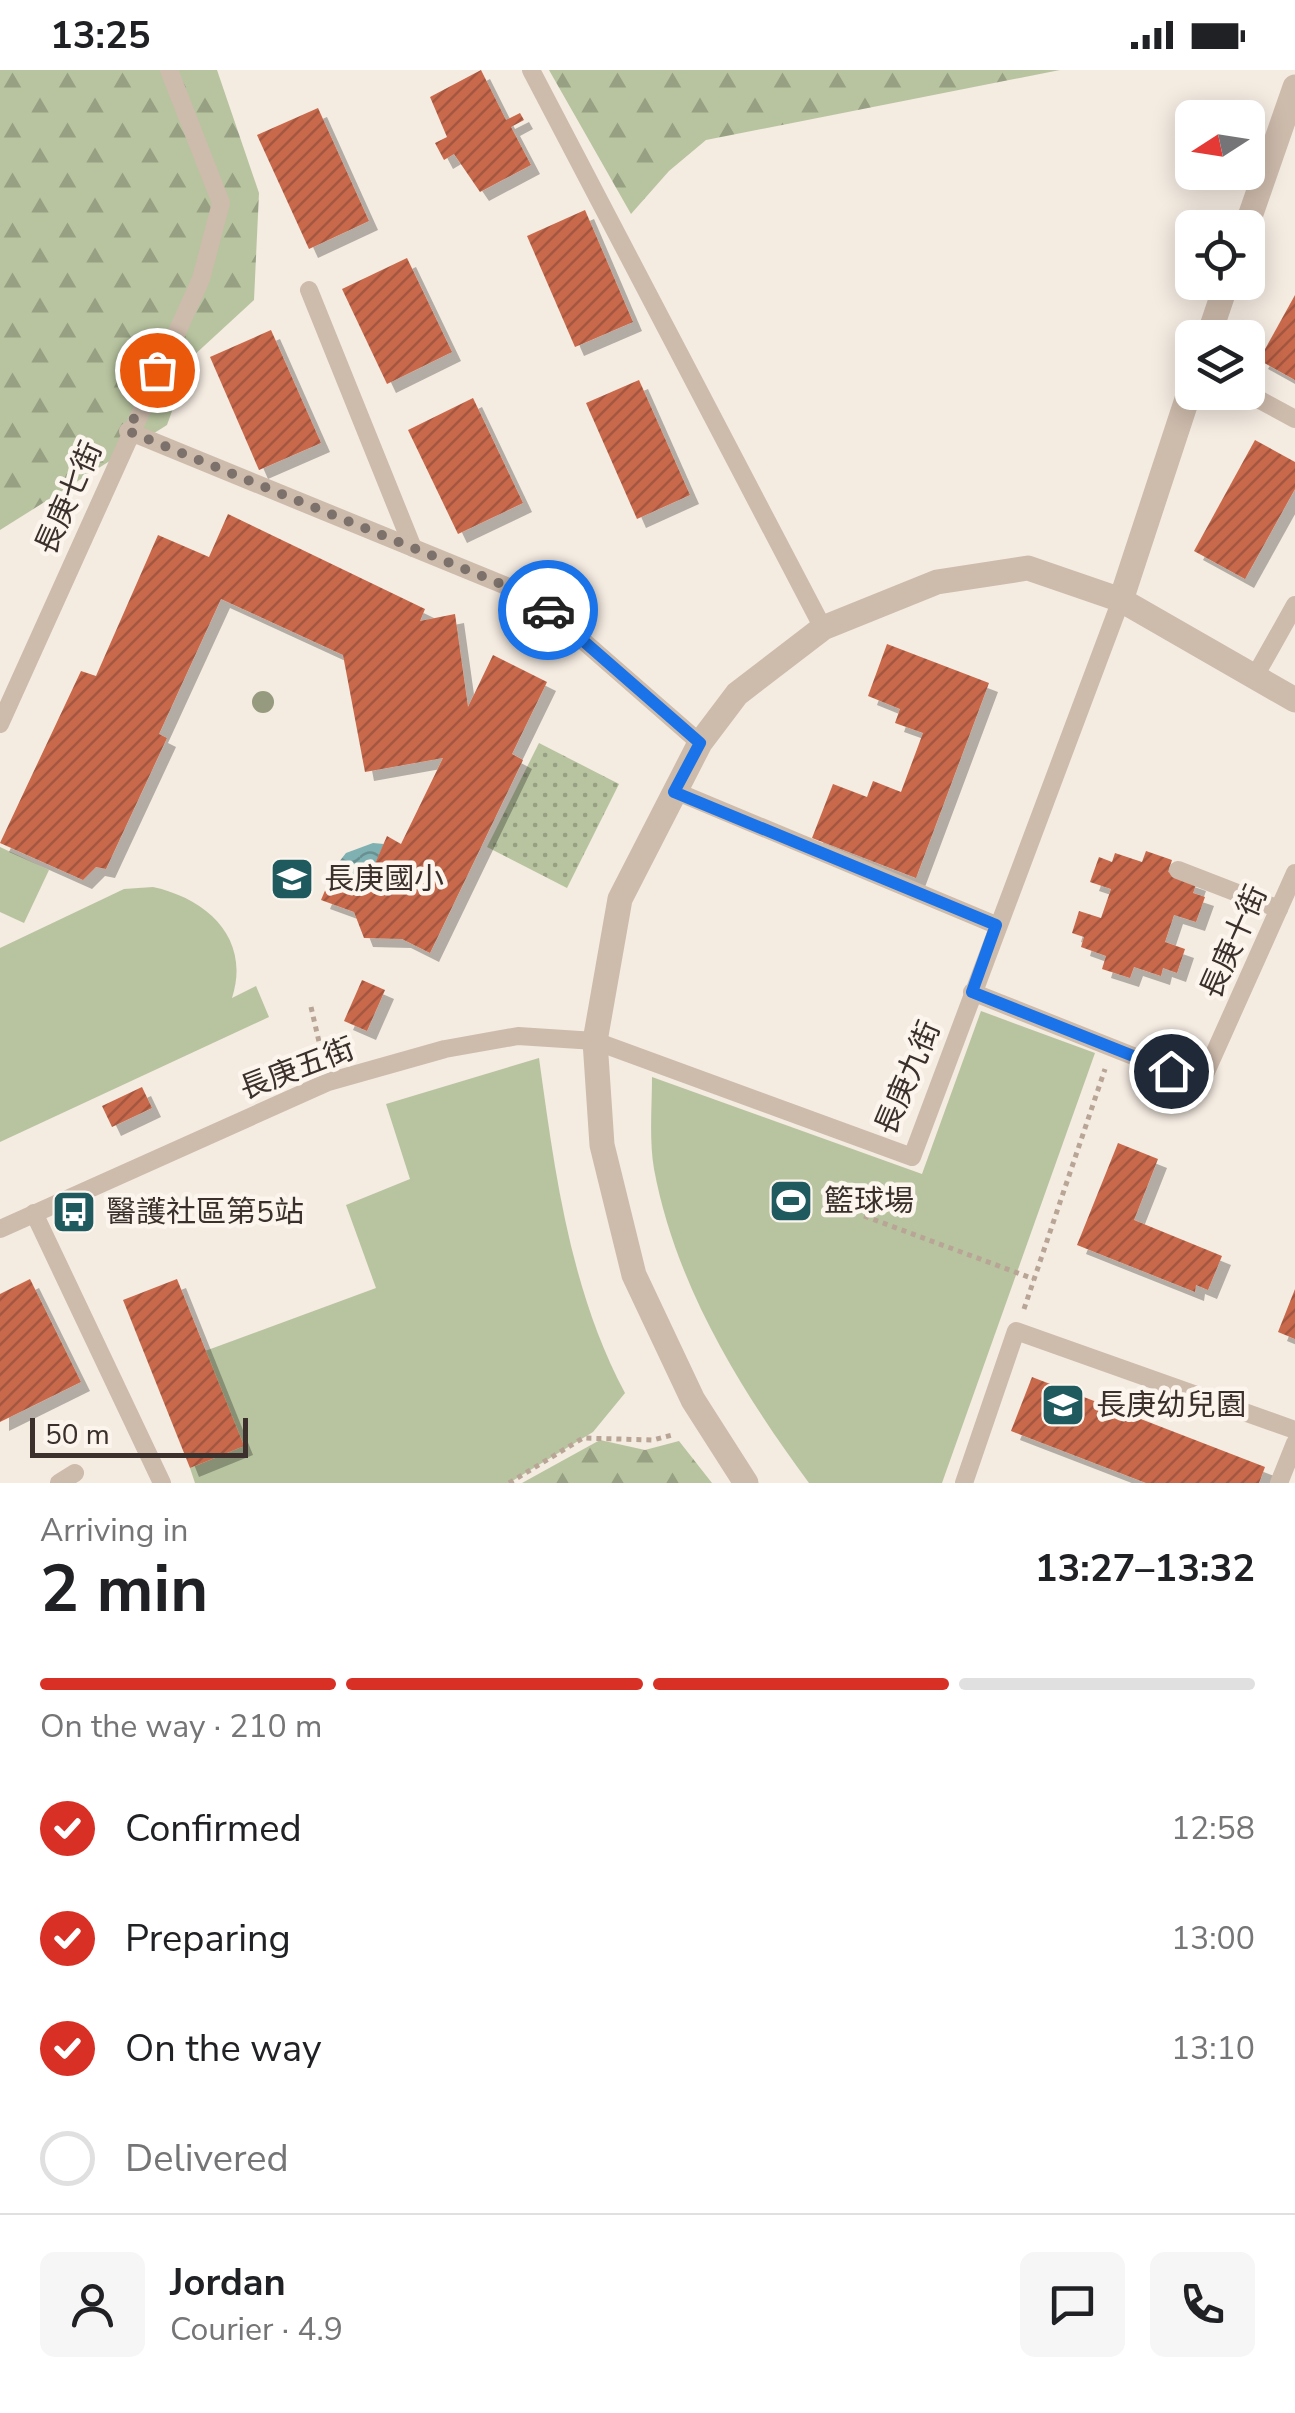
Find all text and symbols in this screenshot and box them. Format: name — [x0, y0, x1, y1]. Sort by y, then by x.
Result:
text: 13:25 — [50, 10, 151, 61]
north arrow — [1175, 100, 1265, 190]
map controls — [1175, 100, 1265, 410]
button: locate — [1175, 210, 1265, 300]
button: layers — [1175, 320, 1265, 410]
pin — [115, 328, 200, 413]
icon: bag — [130, 343, 185, 398]
street label: 長庚七街 — [26, 435, 112, 561]
courier — [498, 560, 598, 660]
icon: car — [521, 583, 576, 638]
school or university icon: 長庚國小 — [269, 856, 315, 902]
place label: 長庚國小 — [324, 859, 444, 900]
street label: 長庚十街 — [1191, 879, 1277, 1005]
street label: 長庚九街 — [866, 1015, 950, 1141]
street label: 長庚五街 — [234, 1028, 360, 1110]
pin — [1129, 1029, 1214, 1114]
icon: home — [1144, 1044, 1199, 1099]
sports icon: 籃球場 — [768, 1178, 814, 1224]
place label: 籃球場 — [824, 1181, 914, 1222]
bus stop icon: 醫護社區第5站 — [51, 1189, 97, 1235]
place label: 醫護社區第5站 — [106, 1192, 304, 1233]
school or university icon: 長庚幼兒園 — [1040, 1382, 1086, 1428]
place label: 長庚幼兒園 — [1096, 1385, 1246, 1426]
scale bar — [30, 1413, 248, 1458]
text: 50 m — [45, 1416, 110, 1454]
text: Arriving in — [40, 1509, 188, 1552]
text: 13:27–13:32 — [1035, 1543, 1255, 1594]
text: 2 min — [40, 1545, 208, 1634]
text: On the way · 210 m — [40, 1705, 322, 1748]
icon: check — [40, 1801, 95, 1856]
text: Confirmed — [125, 1803, 302, 1854]
text: 12:58 — [1171, 1807, 1255, 1850]
icon: check — [40, 1911, 95, 1966]
text: Preparing — [125, 1913, 291, 1964]
text: 13:00 — [1171, 1917, 1255, 1960]
icon: check — [40, 2021, 95, 2076]
text: On the way — [125, 2023, 321, 2074]
text: 13:10 — [1171, 2027, 1255, 2070]
text: Delivered — [125, 2133, 289, 2184]
button: person — [40, 2252, 145, 2357]
button: chat — [1020, 2252, 1125, 2357]
button: phone — [1150, 2252, 1255, 2357]
text: Jordan — [170, 2257, 286, 2308]
text: Courier · 4.9 — [170, 2308, 343, 2351]

